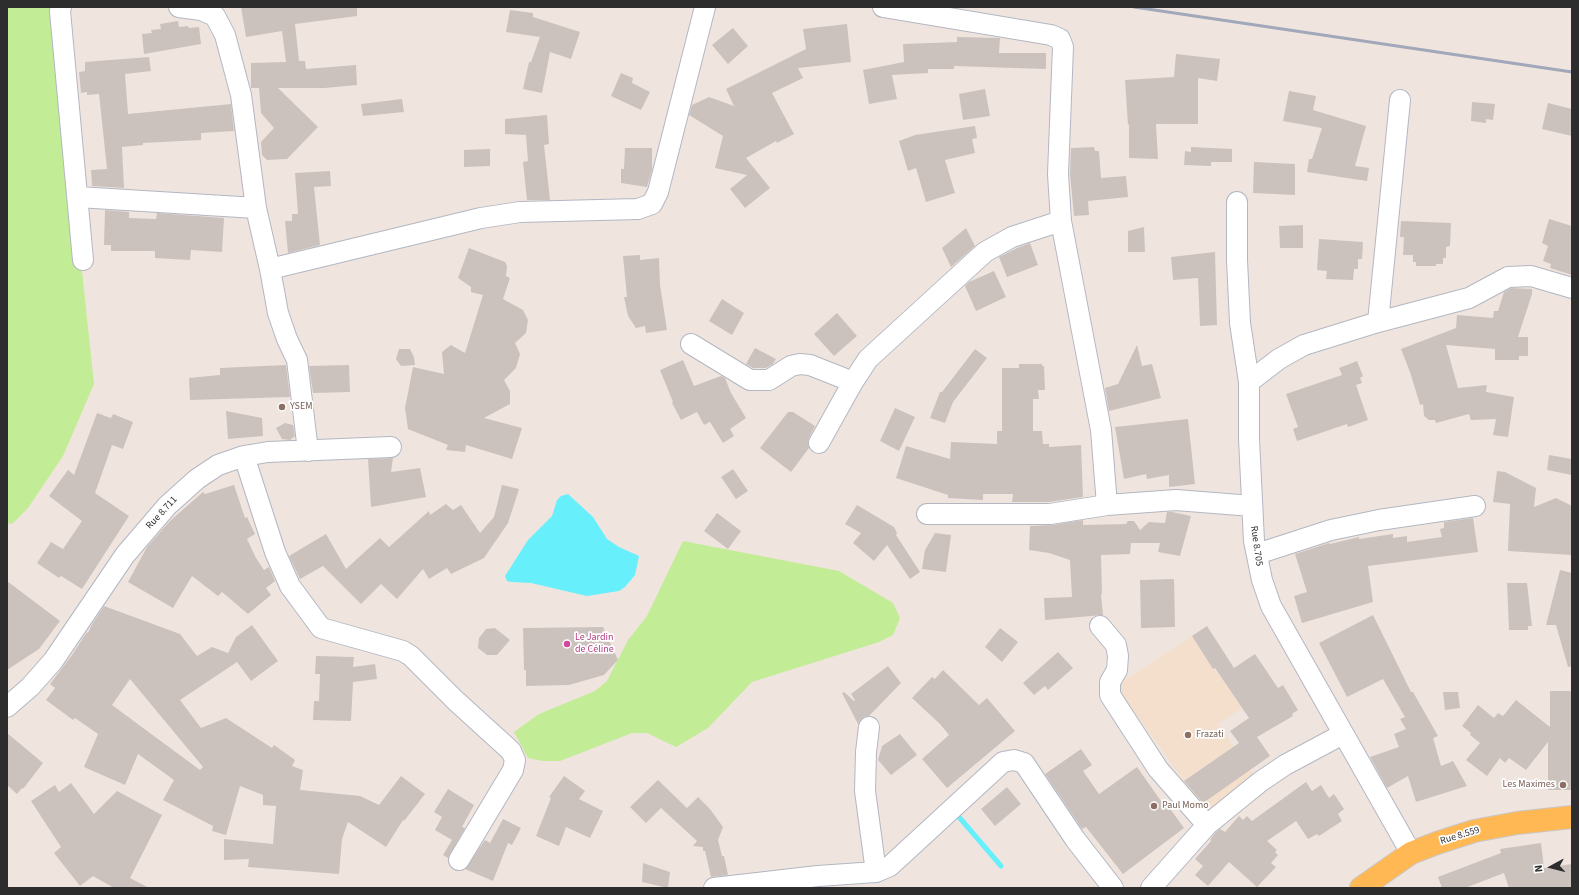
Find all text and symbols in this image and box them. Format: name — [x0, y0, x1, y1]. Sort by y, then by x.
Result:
place label: YSEM — [290, 401, 312, 413]
marker: YSEM — [277, 402, 287, 412]
street label: Rue 8.711 — [144, 494, 180, 532]
street label: Rue 8.705 — [1247, 525, 1265, 567]
place label: Le Jardin de Céline — [575, 632, 614, 656]
marker: Le Jardin de Céline — [562, 639, 572, 649]
place label: Frazati — [1196, 729, 1224, 741]
marker: Frazati — [1183, 730, 1193, 740]
place label: Les Maximes — [1502, 779, 1555, 791]
marker: Les Maximes — [1558, 780, 1568, 790]
place label: Paul Momo — [1162, 800, 1209, 812]
marker: Paul Momo — [1149, 801, 1159, 811]
street label: Rue 8.559 — [1439, 824, 1481, 848]
north arrow — [1531, 847, 1571, 887]
text: N — [1531, 864, 1546, 873]

